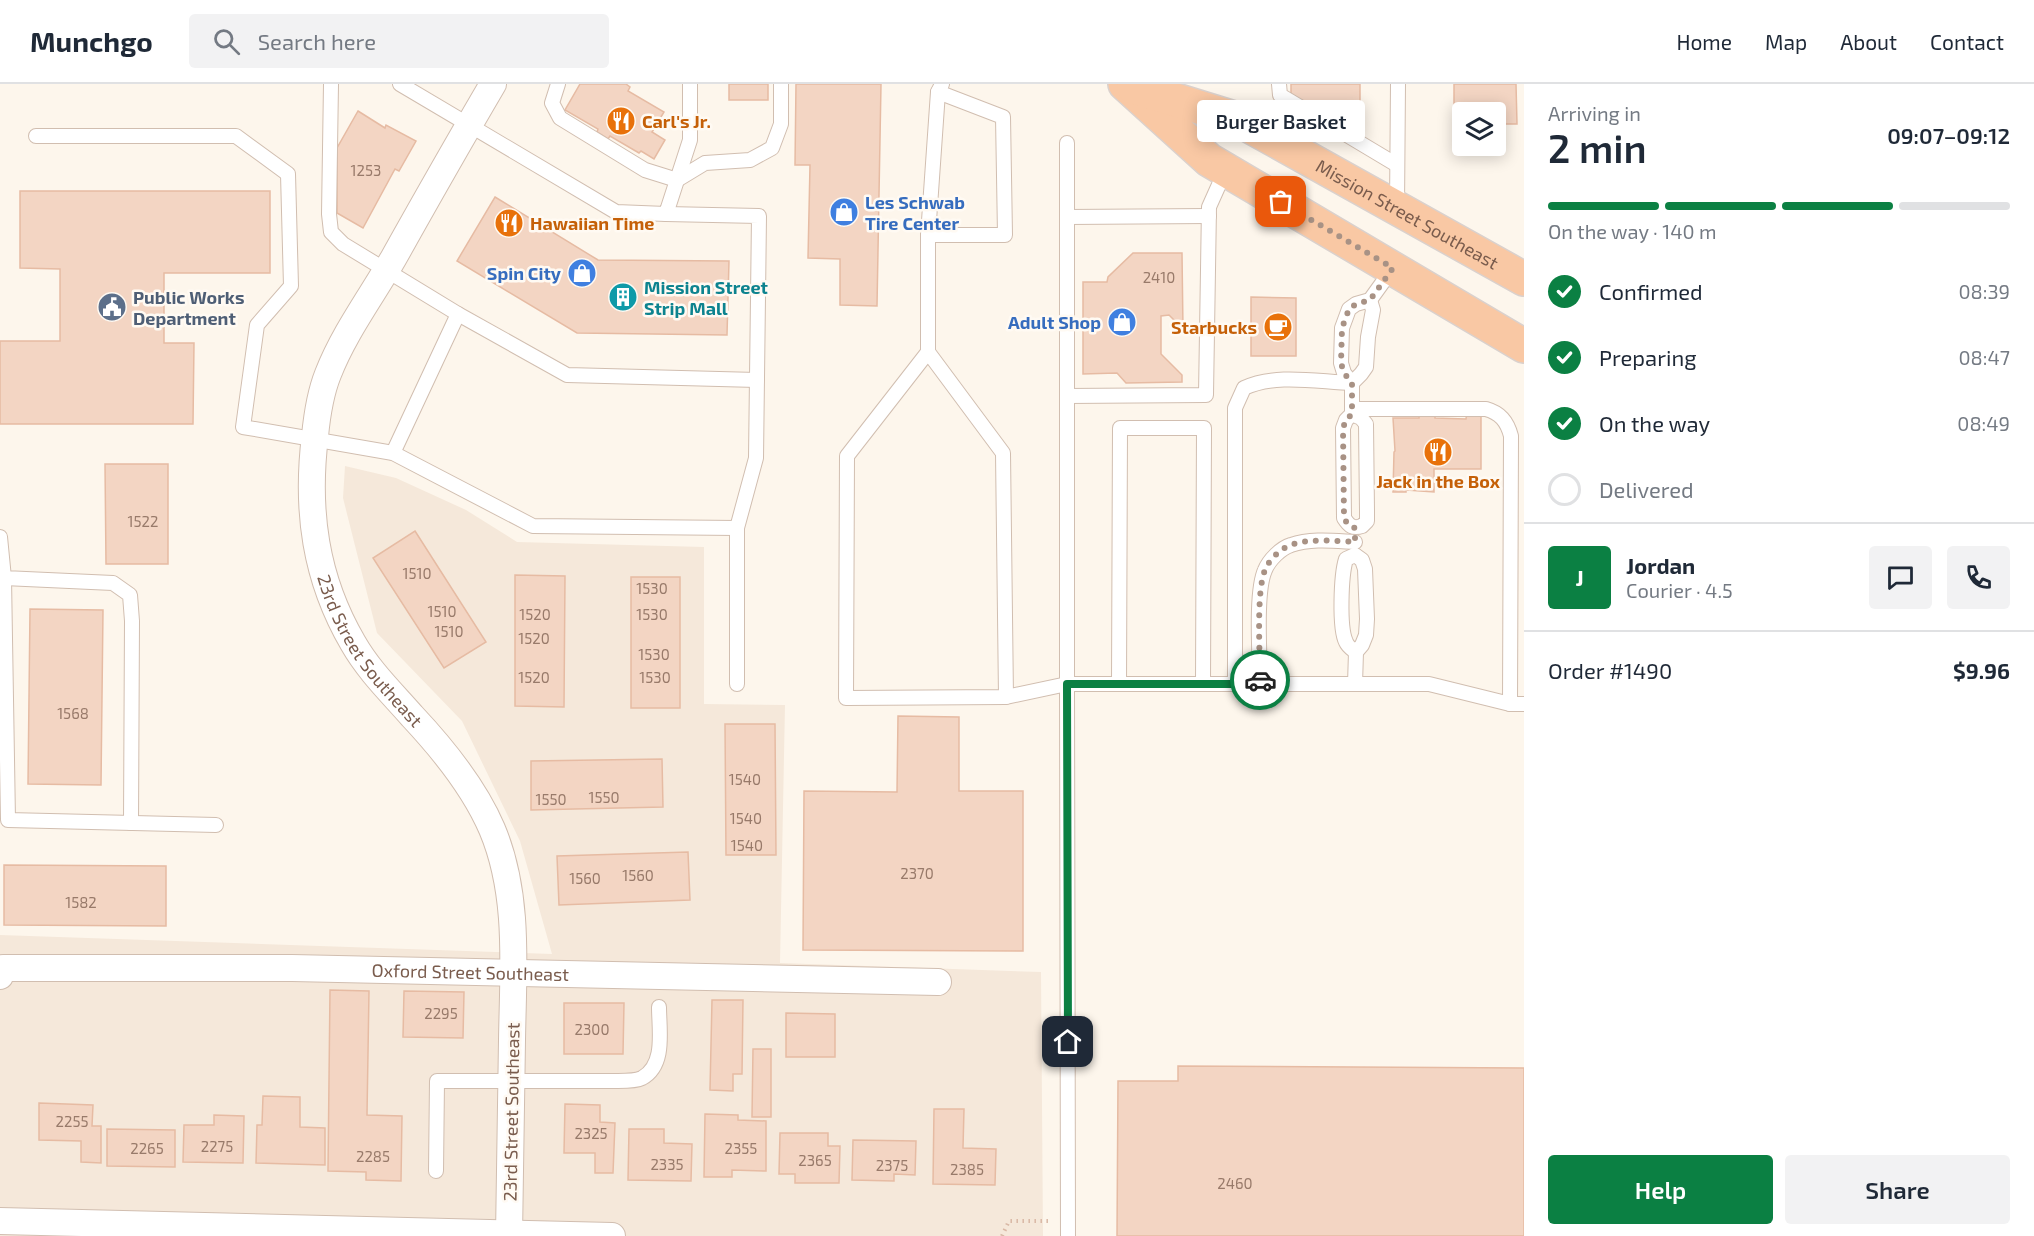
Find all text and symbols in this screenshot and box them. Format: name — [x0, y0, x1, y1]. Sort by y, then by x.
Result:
search box — [189, 14, 609, 68]
text: Munchgo — [30, 24, 153, 58]
icon: search — [210, 25, 243, 58]
text: Search here — [258, 28, 376, 54]
text: Home — [1676, 29, 1732, 54]
text: Map — [1765, 29, 1807, 54]
text: About — [1840, 29, 1897, 54]
text: Contact — [1930, 29, 2004, 54]
callout: Burger Basket — [1197, 100, 1365, 142]
text: Arriving in — [1548, 101, 1641, 125]
map controls — [1452, 102, 1506, 156]
button: layers — [1452, 102, 1506, 156]
restaurant icon: Carl's Jr. — [605, 105, 637, 137]
text: Burger Basket — [1216, 109, 1346, 133]
place label: Carl's Jr. — [642, 110, 711, 132]
text: 09:07–09:12 — [1887, 122, 2010, 148]
text: 2 min — [1548, 124, 1647, 171]
street label: Mission Street Southeast — [1312, 154, 1503, 274]
house number: 1253 — [351, 161, 381, 179]
pin — [1255, 176, 1306, 227]
icon: bag — [1264, 185, 1297, 218]
place label: Les Schwab Tire Center — [865, 191, 965, 234]
shop icon: Les Schwab Tire Center — [828, 196, 860, 228]
restaurant icon: Hawaiian Time — [493, 207, 525, 239]
place label: Hawaiian Time — [530, 212, 655, 234]
text: On the way · 140 m — [1548, 219, 1717, 243]
shop icon: Spin City — [566, 257, 598, 289]
place label: Spin City — [487, 262, 562, 284]
house number: 2410 — [1143, 268, 1175, 286]
icon: check — [1548, 275, 1581, 308]
place label: Mission Street Strip Mall — [644, 276, 769, 319]
text: Confirmed — [1599, 278, 1703, 304]
text: 08:39 — [1959, 279, 2010, 303]
building icon: Mission Street Strip Mall — [607, 281, 639, 313]
place label: Public Works Department — [133, 286, 245, 329]
public building icon: Public Works Department — [96, 291, 128, 323]
shop icon: Adult Shop — [1106, 306, 1138, 338]
place label: Adult Shop — [1008, 311, 1101, 333]
cafe icon: Starbucks — [1262, 311, 1294, 343]
place label: Starbucks — [1171, 316, 1257, 338]
icon: check — [1548, 341, 1581, 374]
text: Preparing — [1599, 344, 1697, 370]
text: 08:47 — [1959, 345, 2010, 369]
icon: check — [1548, 407, 1581, 440]
text: On the way — [1599, 410, 1710, 436]
text: 08:49 — [1957, 411, 2010, 435]
restaurant icon: Jack in the Box — [1422, 436, 1454, 468]
place label: Jack in the Box — [1376, 470, 1501, 492]
text: Delivered — [1599, 476, 1694, 502]
house number: 1522 — [128, 512, 158, 530]
button: chat — [1869, 546, 1932, 609]
button: phone — [1947, 546, 2010, 609]
text: Jordan — [1626, 552, 1695, 578]
house number: 1510 — [402, 564, 432, 582]
text: J — [1575, 564, 1584, 590]
street label: 23rd Street Southeast — [313, 572, 427, 731]
text: Courier · 4.5 — [1626, 578, 1733, 602]
house number: 1530 — [636, 579, 668, 597]
house number: 1510 — [427, 602, 457, 620]
house number: 1520 — [519, 605, 551, 623]
house number: 1530 — [636, 605, 668, 623]
house number: 1510 — [434, 622, 464, 640]
house number: 1520 — [518, 629, 550, 647]
house number: 1530 — [638, 645, 670, 663]
courier — [1230, 650, 1290, 710]
text: Order #1490 — [1548, 657, 1672, 683]
text: $9.96 — [1953, 657, 2010, 683]
icon: car — [1244, 664, 1277, 697]
house number: 1520 — [518, 668, 550, 686]
house number: 1530 — [639, 668, 671, 686]
house number: 1568 — [57, 704, 89, 722]
house number: 1540 — [729, 770, 761, 788]
house number: 1550 — [588, 788, 620, 806]
house number: 1550 — [535, 790, 567, 808]
house number: 1540 — [730, 809, 762, 827]
house number: 1540 — [731, 836, 763, 854]
house number: 2370 — [900, 864, 934, 882]
house number: 1560 — [622, 866, 654, 884]
house number: 1560 — [569, 869, 601, 887]
house number: 1582 — [65, 893, 97, 911]
street label: Oxford Street Southeast — [371, 959, 569, 985]
house number: 2295 — [424, 1004, 458, 1022]
pin — [1042, 1016, 1093, 1067]
house number: 2300 — [575, 1020, 609, 1038]
street label: 23rd Street Southeast — [498, 1022, 524, 1202]
icon: home — [1051, 1025, 1084, 1058]
house number: 2255 — [56, 1112, 88, 1130]
house number: 2325 — [574, 1124, 608, 1142]
house number: 2275 — [201, 1137, 233, 1155]
house number: 2265 — [130, 1139, 164, 1157]
house number: 2355 — [725, 1139, 757, 1157]
house number: 2285 — [356, 1147, 390, 1165]
house number: 2365 — [798, 1151, 832, 1169]
house number: 2335 — [650, 1155, 684, 1173]
button: Help — [1548, 1155, 1773, 1224]
button: Share — [1785, 1155, 2010, 1224]
house number: 2375 — [876, 1156, 908, 1174]
house number: 2385 — [950, 1160, 984, 1178]
house number: 2460 — [1217, 1174, 1253, 1192]

